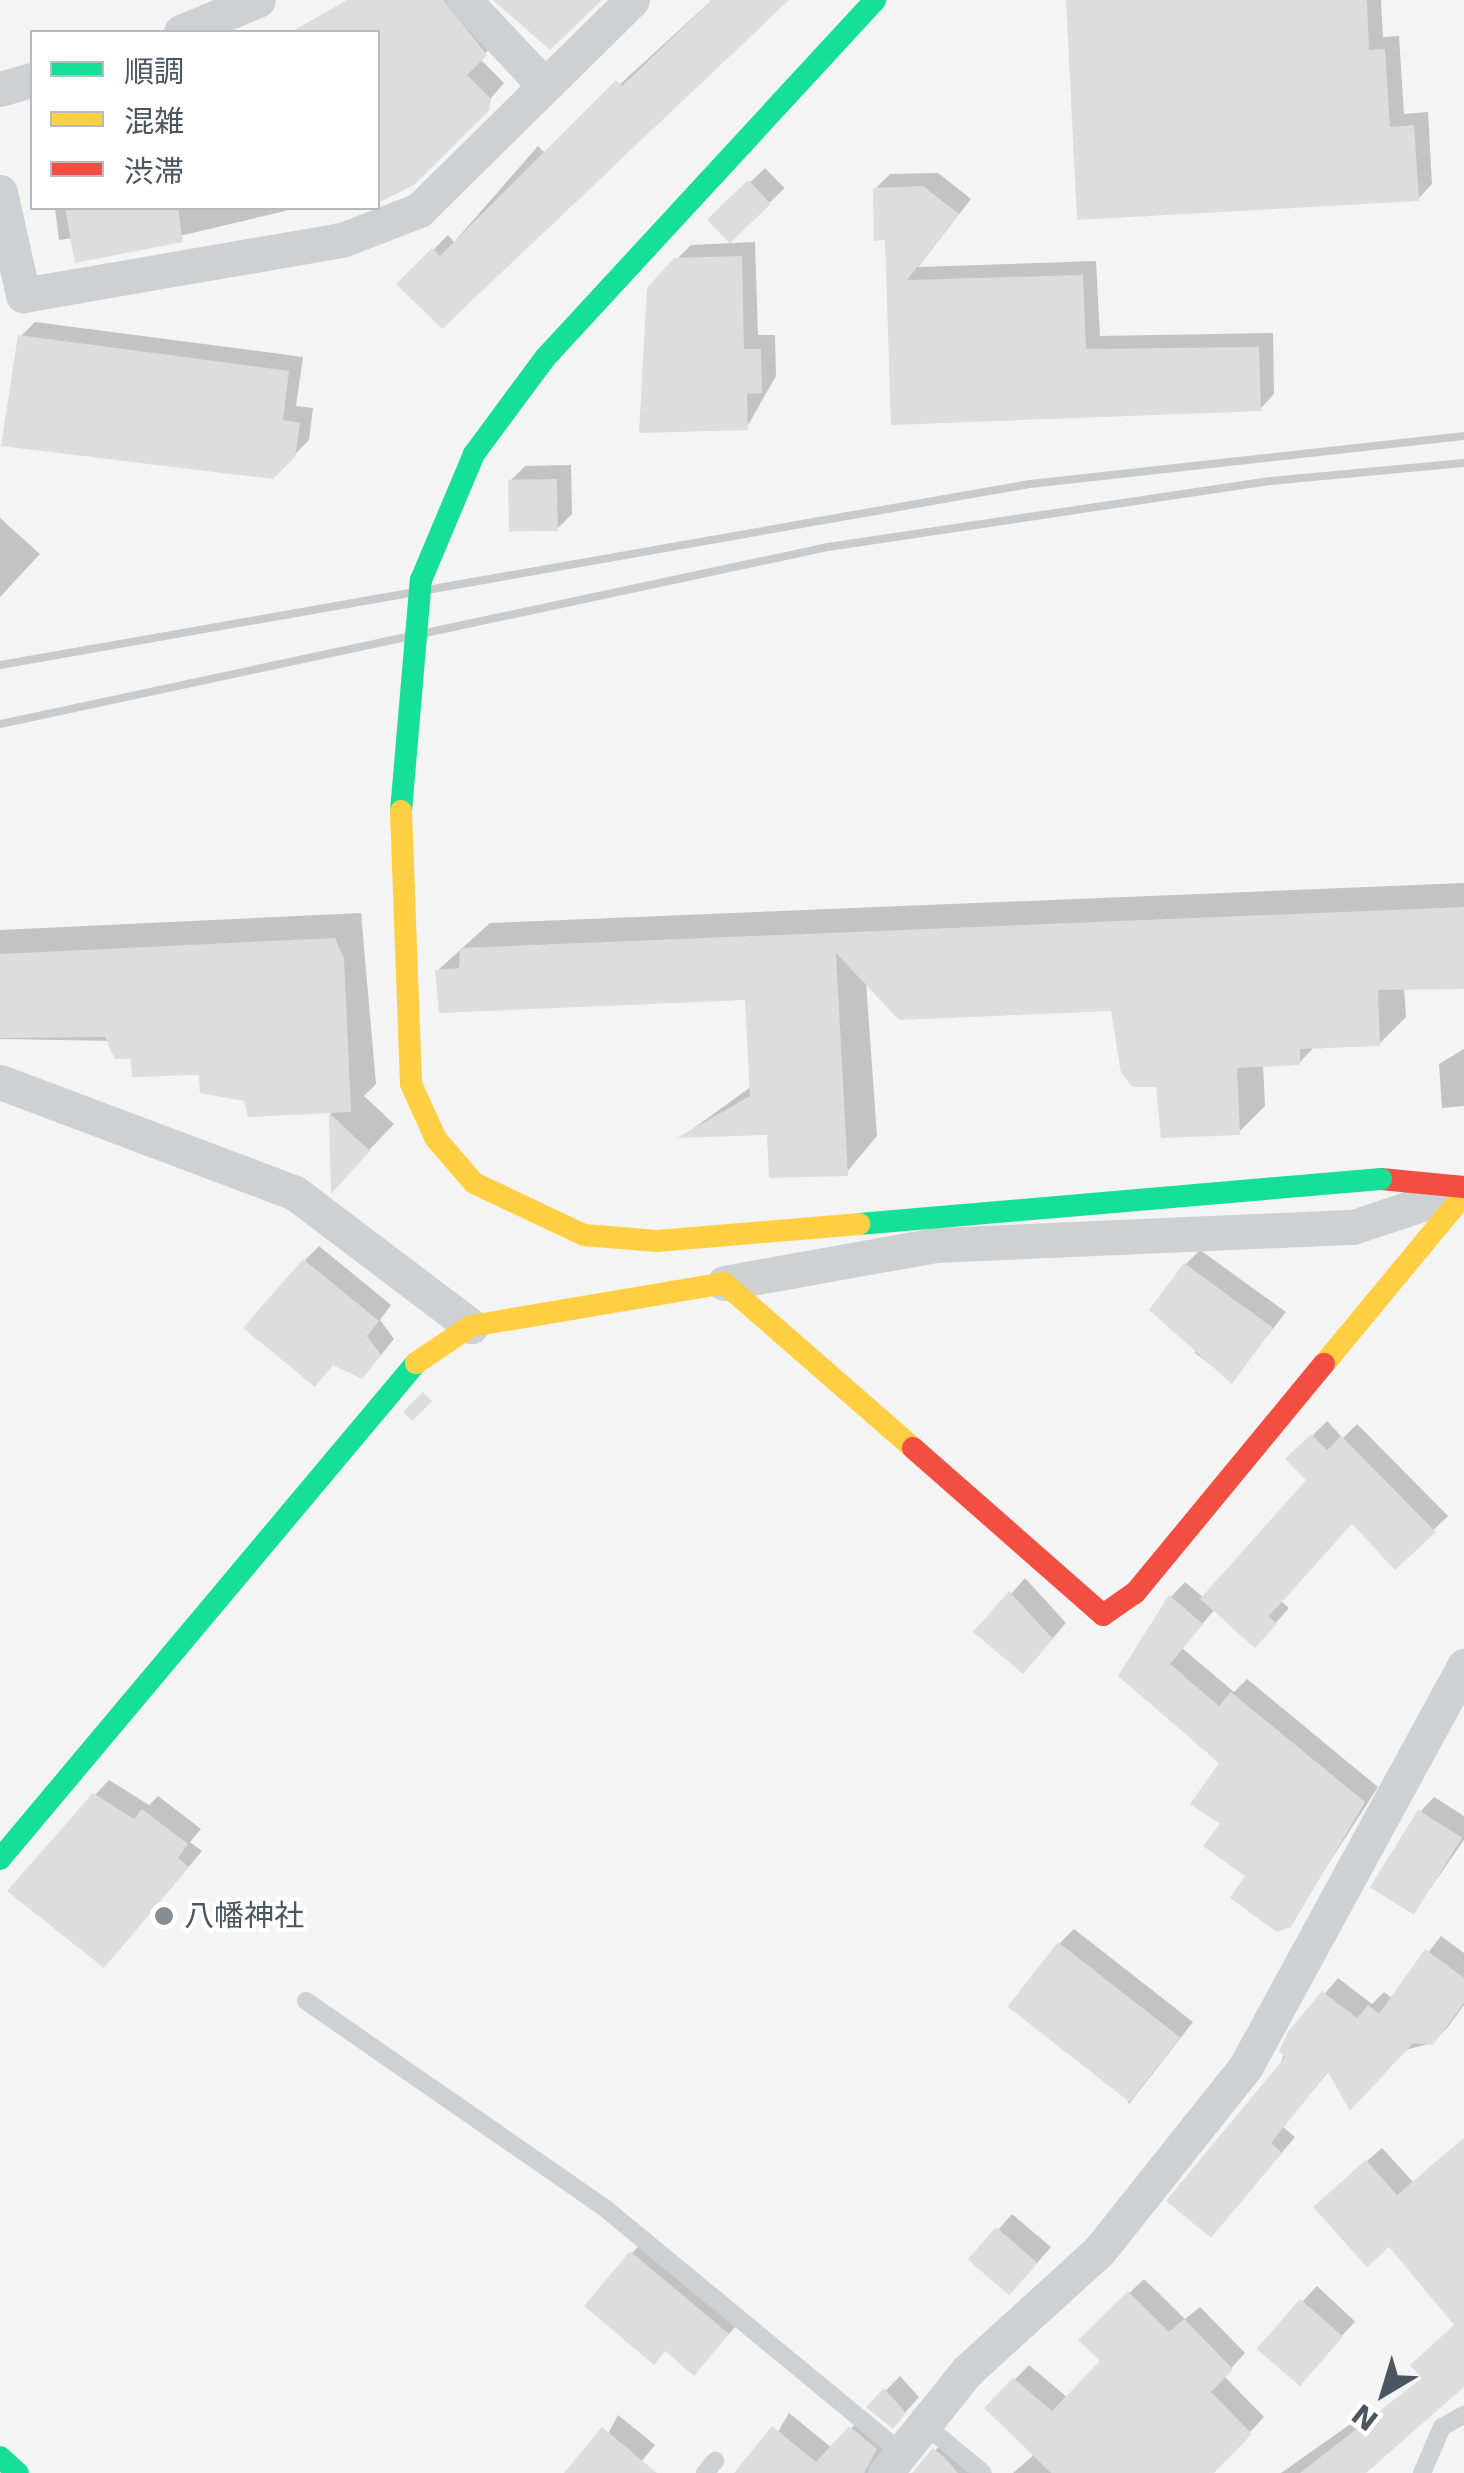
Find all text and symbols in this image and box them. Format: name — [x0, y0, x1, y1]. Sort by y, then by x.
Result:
legend — [30, 30, 380, 210]
text: 順調 — [124, 54, 184, 89]
text: 混雑 — [124, 104, 184, 139]
text: 渋滞 — [124, 154, 184, 189]
place label: 八幡神社 — [184, 1898, 304, 1934]
marker: 八幡神社 — [153, 1905, 175, 1927]
north arrow — [1334, 2343, 1434, 2443]
text: N — [1346, 2397, 1385, 2437]

